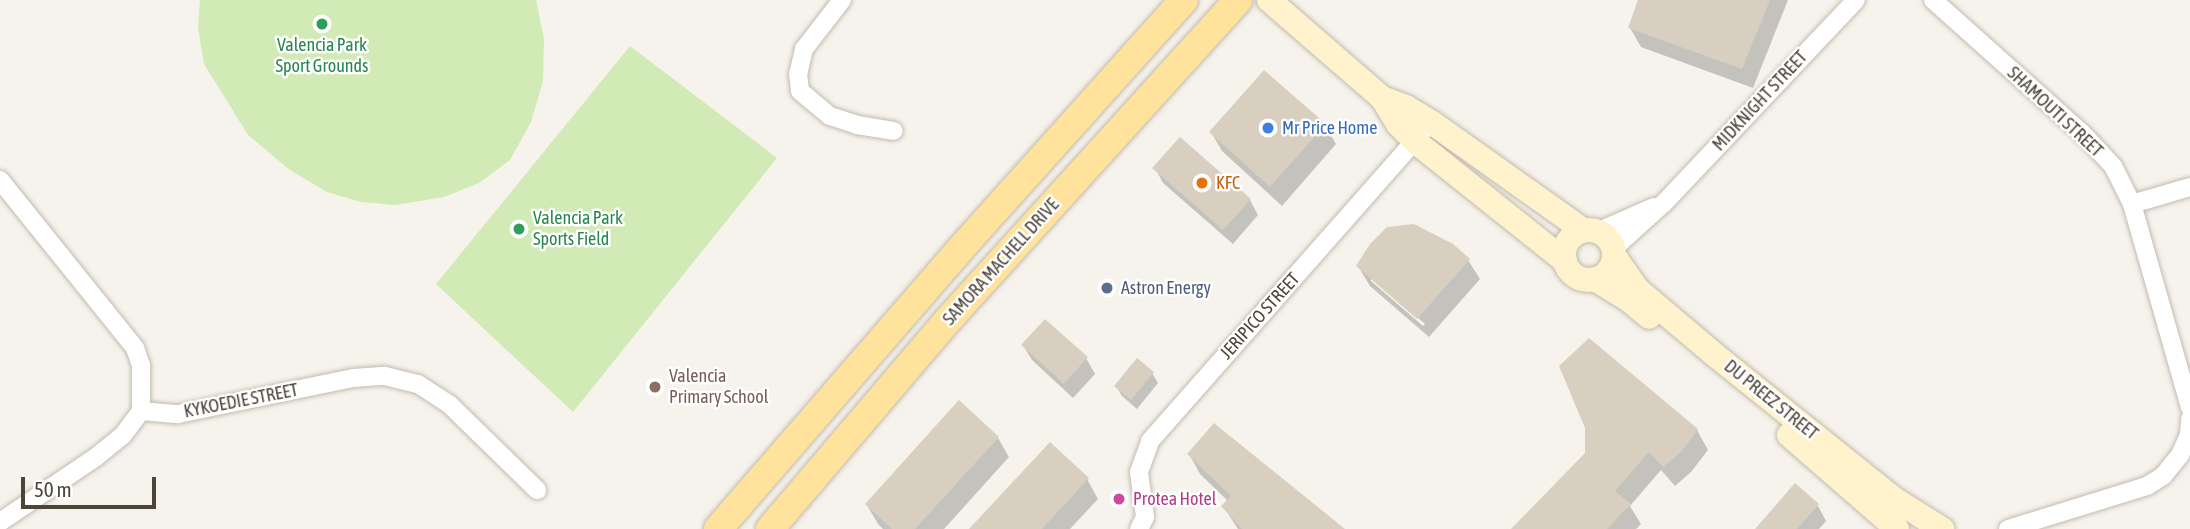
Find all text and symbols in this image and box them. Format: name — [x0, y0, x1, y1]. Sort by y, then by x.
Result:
marker: Valencia Park Sport Grounds — [314, 16, 330, 32]
place label: Valencia Park Sport Grounds — [276, 35, 368, 78]
street label: MIDKNIGHT STREET — [1708, 47, 1812, 155]
street label: SHAMOUTI STREET — [2003, 62, 2107, 162]
place label: Mr Price Home — [1282, 117, 1377, 139]
marker: Mr Price Home — [1260, 120, 1276, 136]
place label: KFC — [1216, 172, 1240, 194]
marker: KFC — [1194, 175, 1210, 191]
street label: SAMORA MACHELL DRIVE — [938, 194, 1064, 330]
place label: Valencia Park Sports Field — [533, 208, 623, 250]
marker: Valencia Park Sports Field — [511, 221, 527, 237]
street label: JERIPICO STREET — [1216, 268, 1304, 364]
place label: Astron Energy — [1121, 277, 1211, 299]
marker: Astron Energy — [1099, 280, 1115, 296]
street label: DU PREEZ STREET — [1720, 356, 1822, 444]
place label: Valencia Primary School — [669, 366, 768, 408]
street label: KYKOEDIE STREET — [182, 379, 300, 423]
marker: Valencia Primary School — [647, 379, 663, 395]
scale bar — [24, 462, 159, 506]
text: 50 m — [34, 477, 72, 501]
place label: Protea Hotel — [1133, 488, 1216, 510]
marker: Protea Hotel — [1111, 491, 1127, 507]

